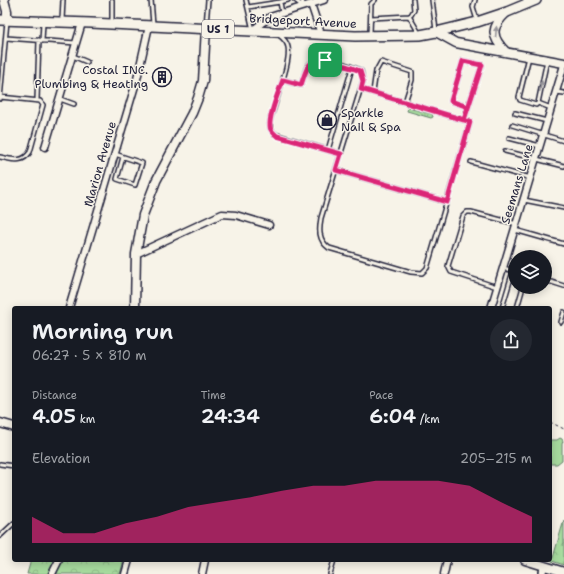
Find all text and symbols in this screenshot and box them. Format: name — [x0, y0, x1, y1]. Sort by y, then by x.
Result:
street label: Bridgeport Avenue — [249, 10, 357, 32]
road number: US 1 — [202, 20, 234, 38]
one-way arrow — [492, 26, 499, 38]
pin — [308, 43, 342, 77]
icon: arrive — [314, 49, 336, 71]
place label: Costal INC. Plumbing & Heating — [35, 62, 148, 92]
building icon: Costal INC. Plumbing & Heating — [151, 66, 173, 88]
one-way arrow — [539, 80, 545, 93]
place label: Sparkle Nail & Spa — [341, 105, 401, 135]
shop icon: Sparkle Nail & Spa — [316, 109, 338, 131]
street label: Marion Avenue — [80, 119, 120, 209]
street label: Seemans Lane — [497, 142, 537, 226]
map controls — [508, 250, 552, 294]
button: layers — [508, 250, 552, 294]
text: Morning run — [32, 317, 173, 346]
button: share — [490, 319, 532, 361]
text: 06:27 · 5 × 810 m — [32, 347, 147, 364]
text: Distance — [32, 388, 77, 403]
text: Time — [201, 388, 226, 403]
text: Pace — [369, 388, 394, 403]
text: 4.05 — [32, 403, 76, 429]
text: 24:34 — [201, 403, 260, 429]
text: 6:04 — [369, 403, 416, 429]
text: km — [76, 412, 95, 427]
text: /km — [416, 412, 440, 427]
text: Elevation — [32, 450, 90, 467]
text: 205–215 m — [460, 450, 532, 467]

